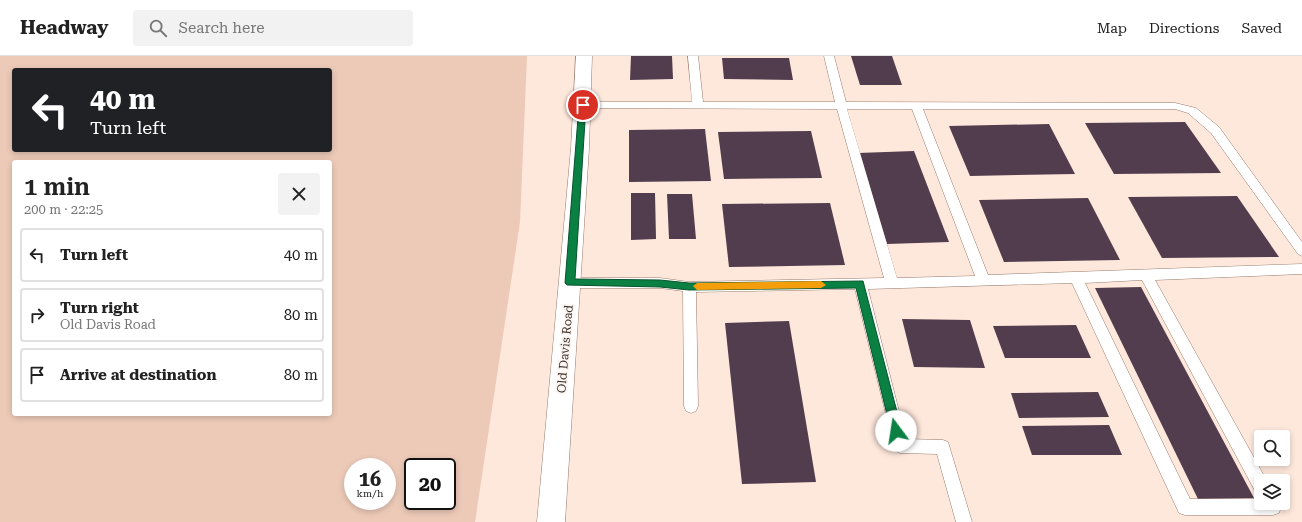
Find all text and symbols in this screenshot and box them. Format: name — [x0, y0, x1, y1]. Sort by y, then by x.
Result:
search box — [133, 10, 413, 46]
text: Headway — [20, 16, 109, 39]
icon: search — [147, 17, 169, 39]
text: Search here — [179, 19, 264, 37]
text: Map — [1097, 20, 1127, 36]
text: Directions — [1149, 20, 1219, 36]
text: Saved — [1241, 20, 1282, 36]
text: 40 m — [90, 83, 155, 116]
icon: left — [24, 84, 76, 136]
pin — [566, 88, 600, 122]
icon: arrive — [572, 94, 594, 116]
text: Turn left — [90, 117, 166, 138]
text: 1 min — [24, 173, 90, 201]
button: close — [278, 173, 320, 215]
text: 200 m · 22:25 — [24, 202, 103, 217]
icon: left — [26, 244, 48, 266]
text: Turn left — [60, 246, 128, 264]
text: 40 m — [284, 246, 318, 264]
text: Turn right — [60, 299, 139, 317]
icon: right — [26, 304, 48, 326]
street label: Old Davis Road — [554, 304, 576, 394]
text: 80 m — [284, 306, 318, 324]
text: Old Davis Road — [60, 317, 156, 332]
icon: arrive — [26, 364, 48, 386]
text: Arrive at destination — [60, 366, 216, 384]
text: 80 m — [284, 366, 318, 384]
position arrow — [875, 410, 917, 452]
map controls — [1254, 430, 1290, 510]
button: search — [1254, 430, 1290, 466]
speed limit sign: 20 — [404, 458, 456, 510]
text: 16 — [359, 467, 381, 491]
button: layers — [1254, 474, 1290, 510]
text: km/h — [357, 488, 383, 499]

